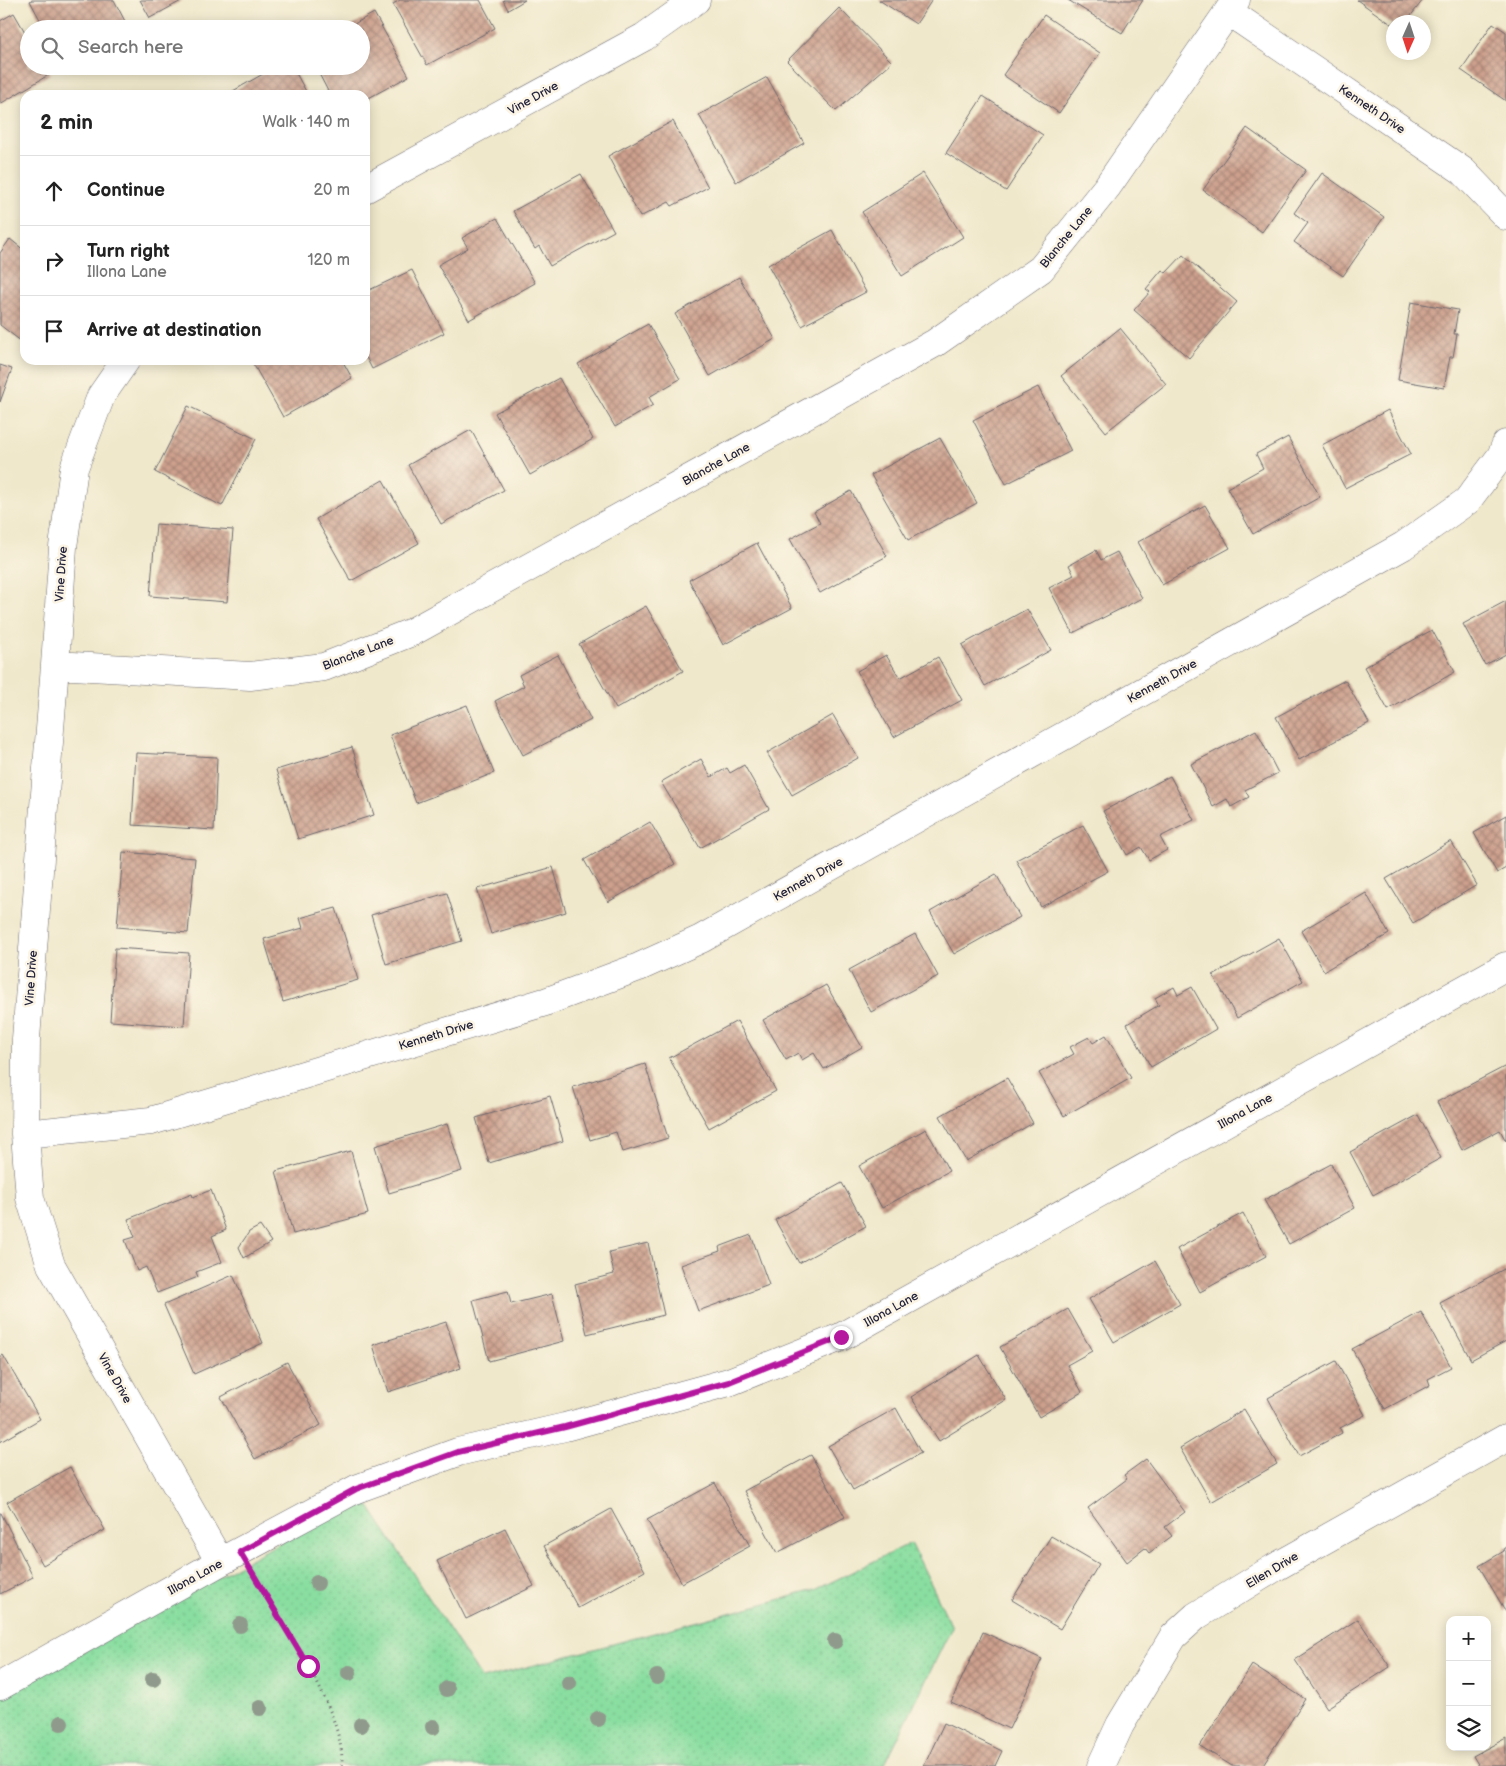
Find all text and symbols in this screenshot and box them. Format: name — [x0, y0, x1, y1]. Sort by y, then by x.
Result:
north arrow — [1386, 15, 1431, 60]
search box — [20, 20, 370, 75]
icon: search — [38, 34, 66, 62]
text: Search here — [78, 36, 183, 59]
street label: Vine Drive — [505, 78, 561, 118]
street label: Kenneth Drive — [1336, 82, 1408, 137]
text: 2 min — [40, 110, 93, 135]
text: Walk · 140 m — [263, 113, 350, 132]
icon: ahead — [40, 177, 68, 205]
text: Continue — [87, 179, 165, 202]
text: 20 m — [314, 181, 350, 200]
street label: Blanche Lane — [1037, 203, 1096, 271]
text: Turn right — [87, 240, 170, 263]
icon: right — [40, 247, 68, 275]
text: 120 m — [307, 251, 350, 270]
text: Illona Lane — [87, 263, 167, 282]
icon: arrive — [40, 317, 68, 345]
text: Arrive at destination — [87, 319, 262, 342]
street label: Blanche Lane — [680, 440, 753, 489]
street label: Vine Drive — [52, 546, 71, 602]
street label: Blanche Lane — [320, 633, 396, 674]
street label: Kenneth Drive — [1125, 656, 1200, 707]
street label: Kenneth Drive — [771, 854, 846, 905]
street label: Vine Drive — [22, 950, 41, 1006]
street label: Kenneth Drive — [397, 1017, 475, 1054]
street label: Illona Lane — [1215, 1090, 1275, 1132]
street label: Illona Lane — [861, 1288, 921, 1330]
route end — [830, 1326, 853, 1349]
street label: Vine Drive — [94, 1350, 135, 1406]
street label: Ellen Drive — [1243, 1549, 1301, 1592]
street label: Illona Lane — [165, 1556, 225, 1598]
map controls — [1446, 1616, 1491, 1751]
button: + — [1446, 1616, 1491, 1661]
route start — [297, 1655, 320, 1678]
button: − — [1446, 1661, 1491, 1706]
button: layers — [1446, 1706, 1491, 1751]

